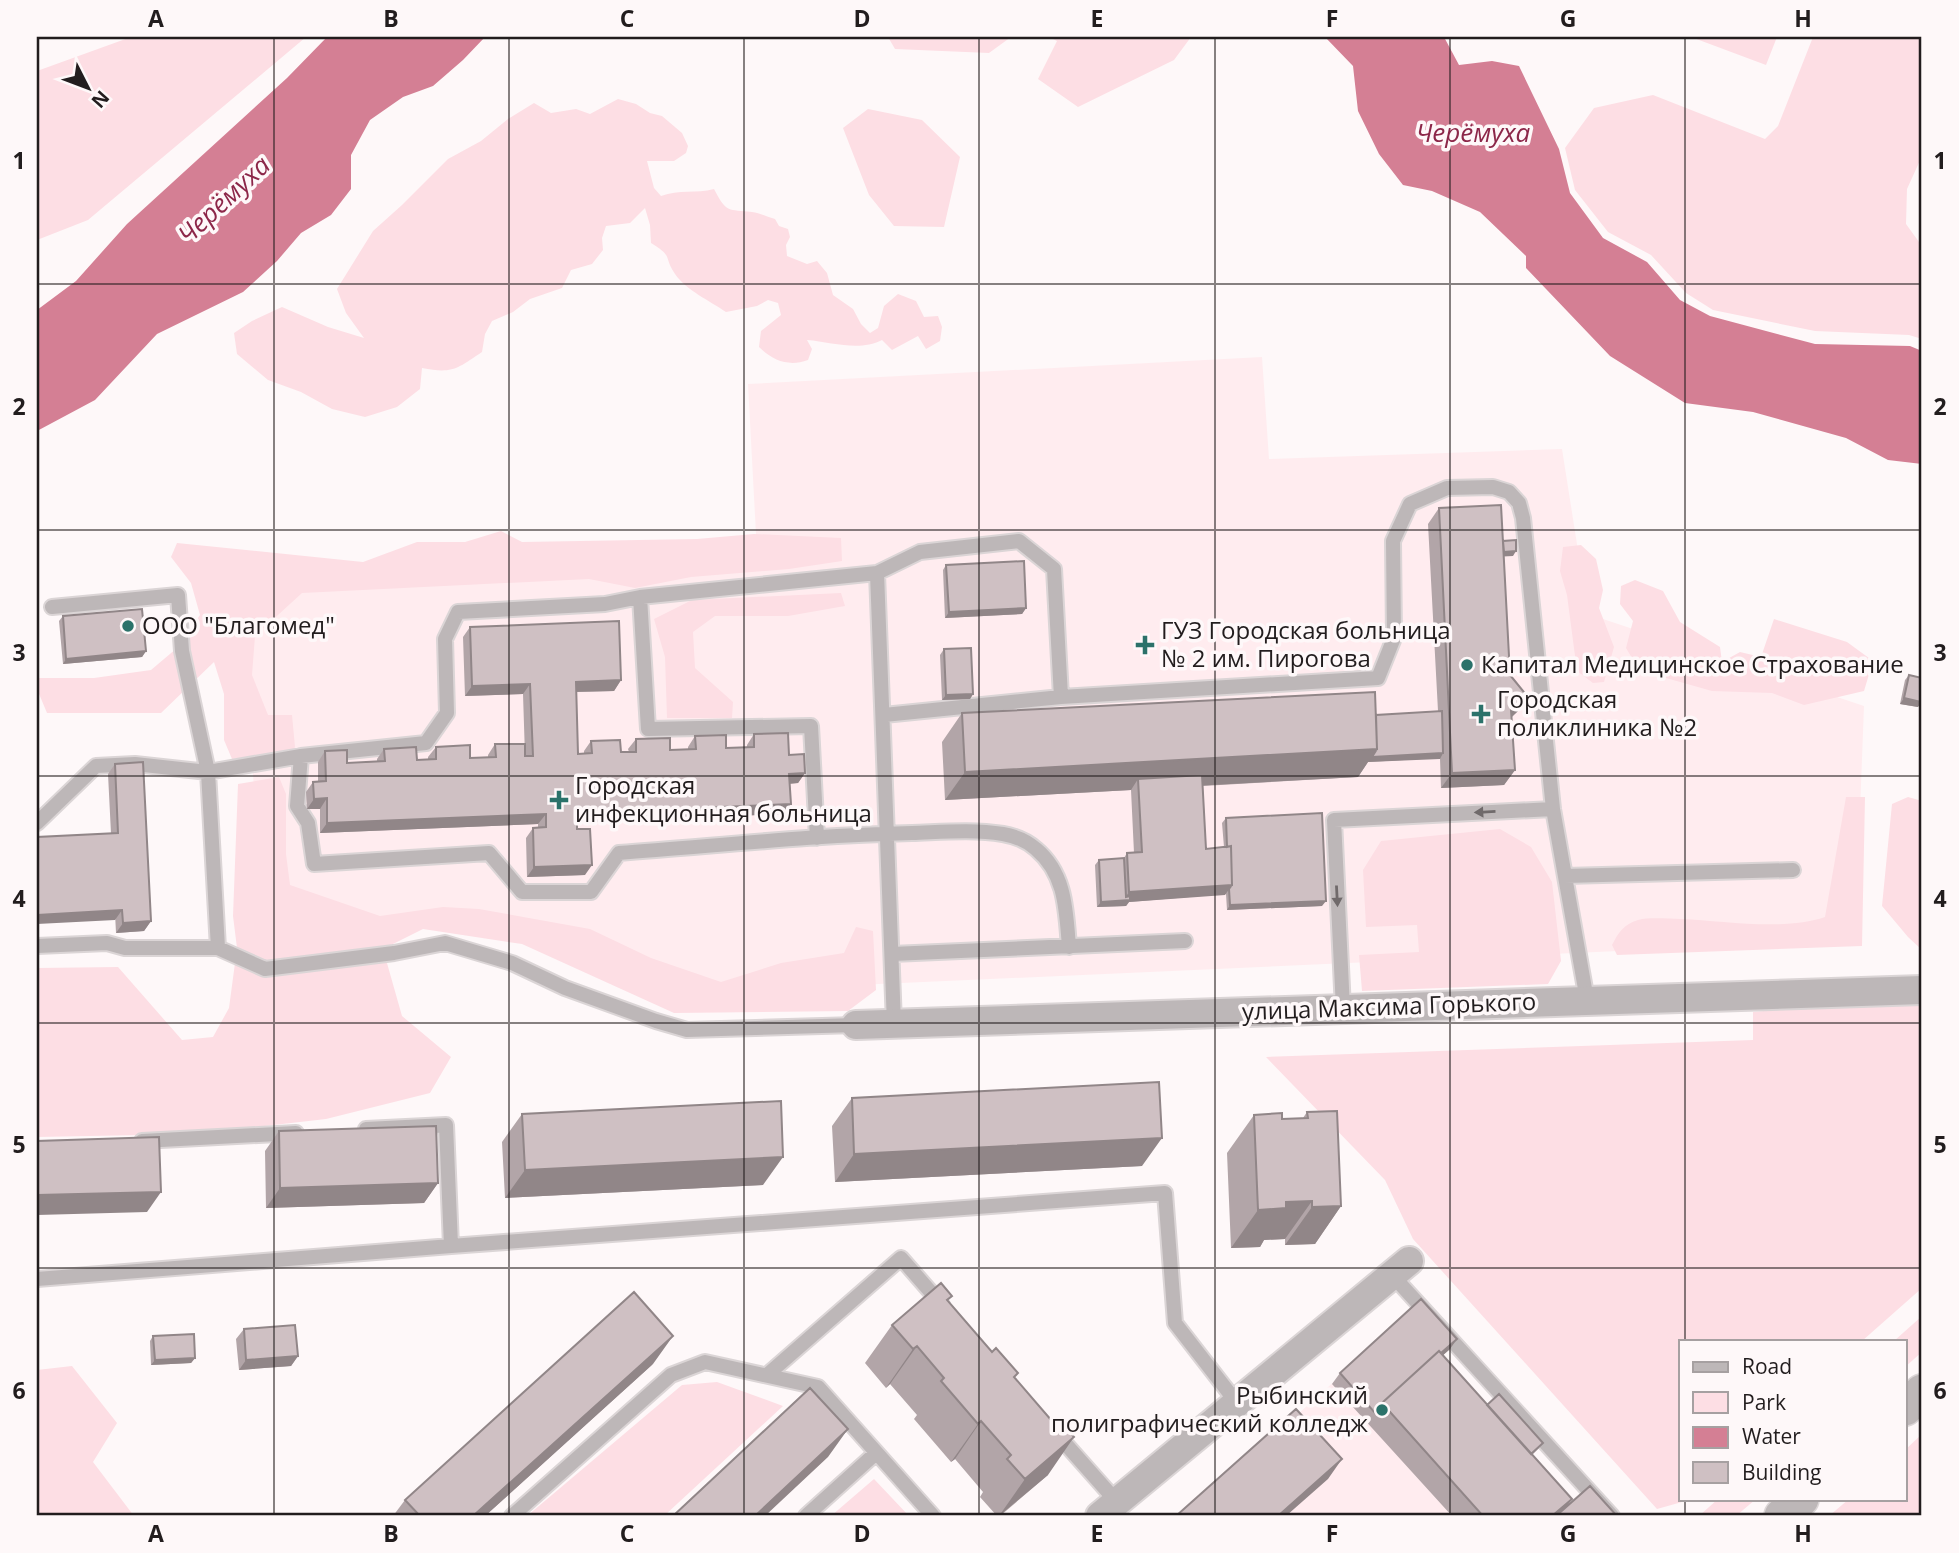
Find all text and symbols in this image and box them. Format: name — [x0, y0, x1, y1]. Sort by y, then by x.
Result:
text: A — [148, 2, 164, 34]
text: B — [383, 2, 399, 34]
text: C — [620, 2, 634, 34]
text: D — [853, 2, 871, 34]
text: E — [1091, 2, 1103, 34]
text: F — [1326, 2, 1338, 34]
text: G — [1560, 2, 1576, 34]
text: H — [1794, 2, 1812, 34]
north arrow — [52, 52, 122, 122]
text: N — [86, 85, 115, 114]
water label: Черёмуха — [1416, 114, 1531, 150]
text: 1 — [12, 144, 26, 176]
text: 1 — [1933, 144, 1947, 176]
water label: Черёмуха — [169, 147, 278, 252]
text: 2 — [12, 390, 26, 422]
text: 2 — [1933, 390, 1947, 422]
place label: ООО "Благомед" — [142, 608, 335, 641]
place label: ГУЗ Городская больница № 2 им. Пирогова — [1161, 613, 1451, 674]
marker: ООО "Благомед" — [120, 618, 136, 634]
marker: ГУЗ Городская больница № 2 им. Пирогова — [1135, 635, 1155, 655]
text: 3 — [12, 636, 26, 668]
text: 3 — [1933, 636, 1947, 668]
place label: Капитал Медицинское Страхование — [1481, 647, 1904, 680]
marker: Капитал Медицинское Страхование — [1459, 657, 1475, 673]
place label: Городская поликлиника №2 — [1497, 682, 1697, 743]
marker: Городская поликлиника №2 — [1471, 704, 1491, 724]
place label: Городская инфекционная больница — [575, 768, 872, 829]
marker: Городская инфекционная больница — [549, 790, 569, 810]
one-way arrow — [1474, 807, 1496, 818]
text: 4 — [12, 882, 26, 914]
text: 4 — [1933, 882, 1947, 914]
one-way arrow — [1332, 886, 1343, 908]
street label: улица Максима Горького — [1241, 984, 1537, 1027]
text: 5 — [12, 1128, 26, 1160]
text: 5 — [1933, 1128, 1947, 1160]
legend — [1679, 1340, 1906, 1500]
text: Road — [1742, 1352, 1792, 1380]
text: 6 — [12, 1374, 26, 1406]
text: 6 — [1933, 1374, 1947, 1406]
place label: Рыбинский полиграфический колледж — [1051, 1378, 1368, 1439]
text: Park — [1742, 1388, 1786, 1416]
marker: Рыбинский полиграфический колледж — [1374, 1402, 1390, 1418]
text: Water — [1742, 1422, 1801, 1450]
text: Building — [1742, 1458, 1821, 1486]
text: A — [148, 1517, 164, 1549]
text: B — [383, 1517, 399, 1549]
text: C — [620, 1517, 634, 1549]
text: D — [853, 1517, 871, 1549]
text: E — [1091, 1517, 1103, 1549]
text: F — [1326, 1517, 1338, 1549]
text: G — [1560, 1517, 1576, 1549]
text: H — [1794, 1517, 1812, 1549]

